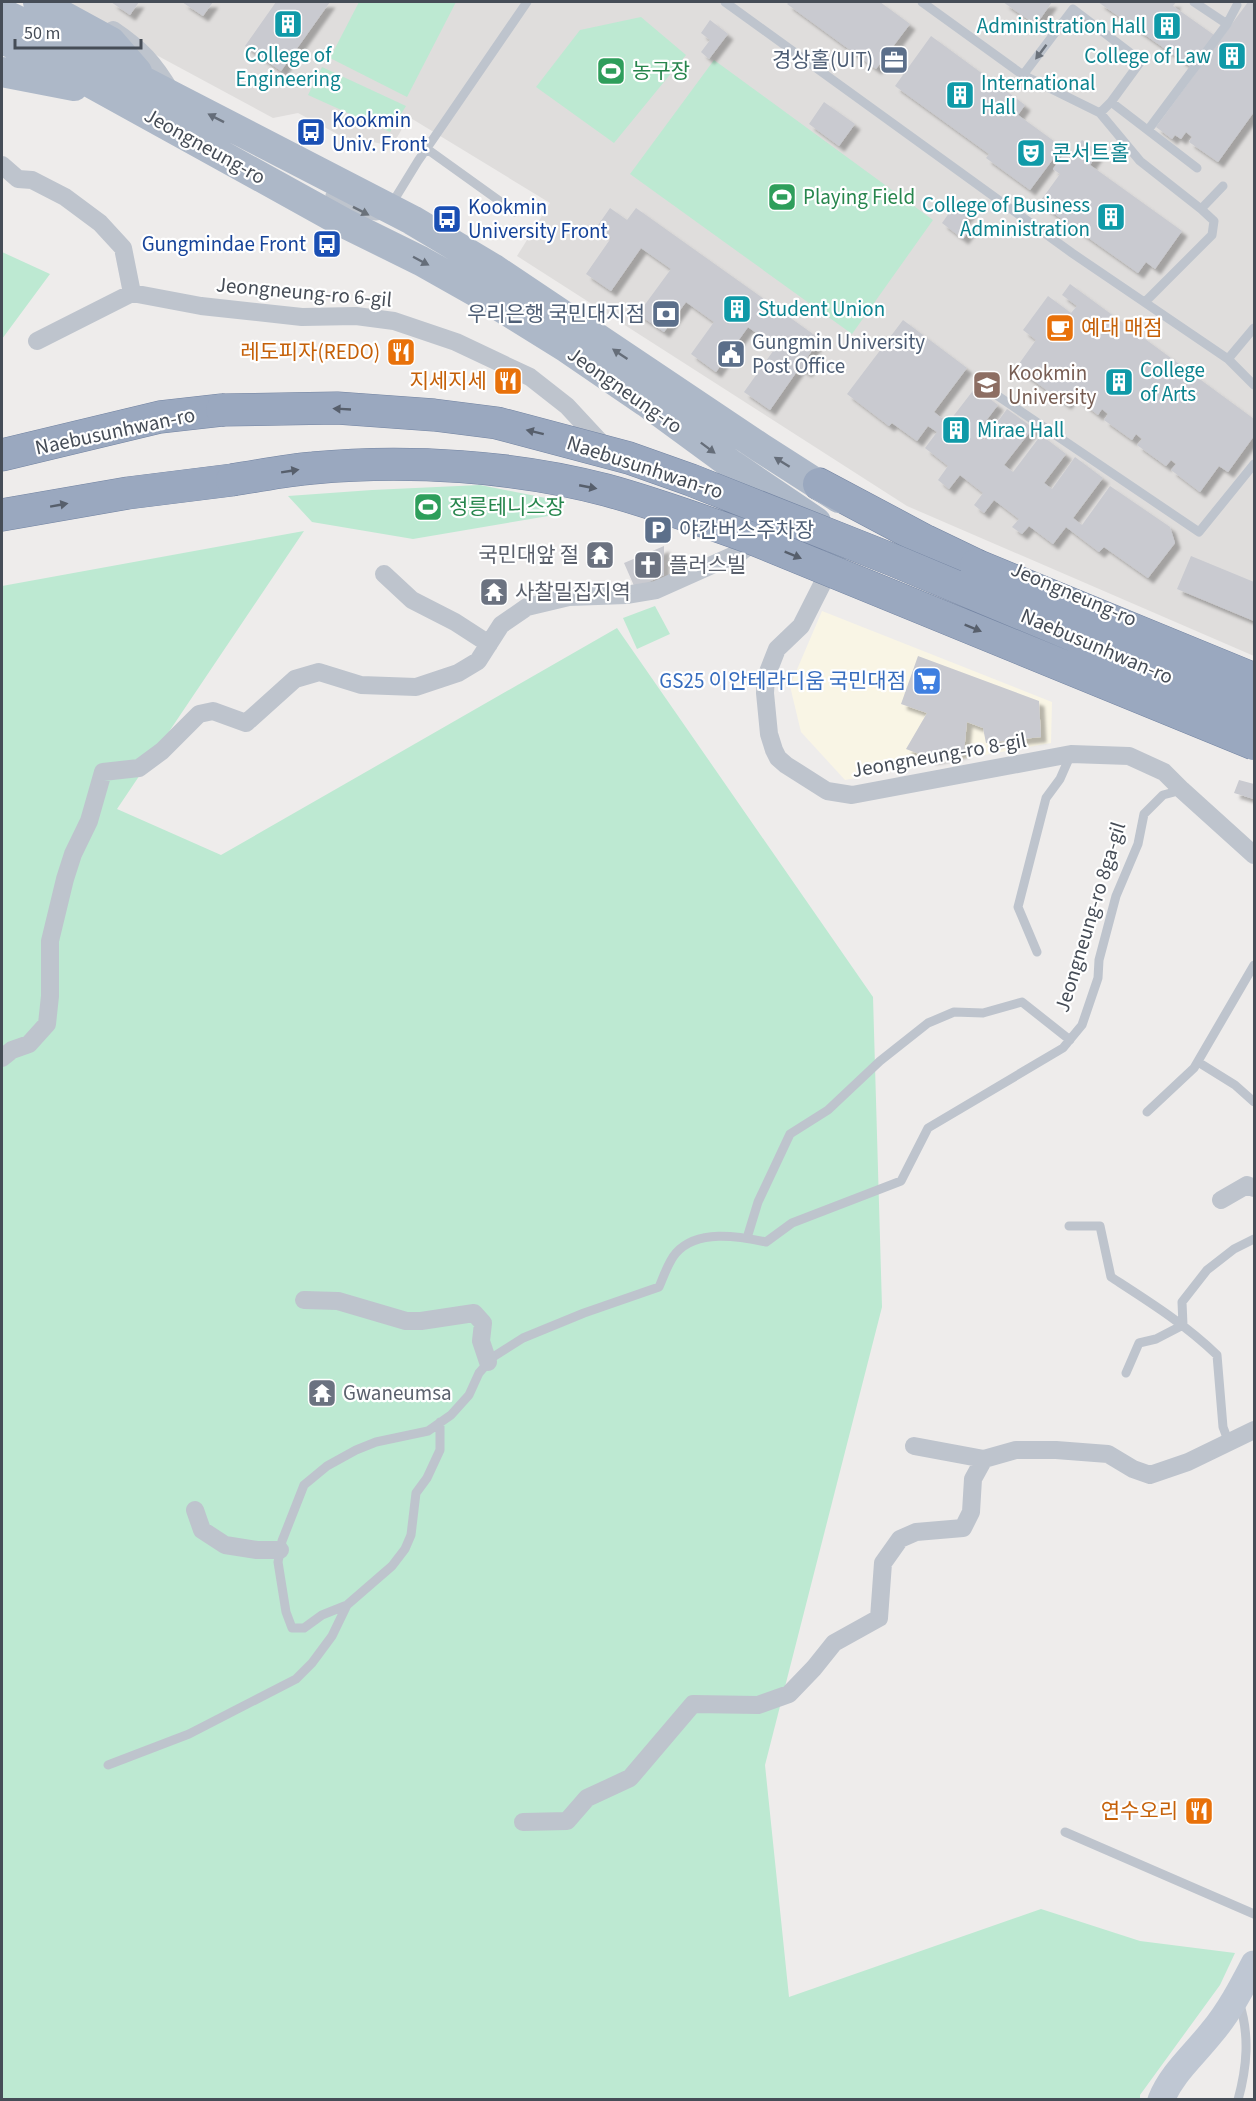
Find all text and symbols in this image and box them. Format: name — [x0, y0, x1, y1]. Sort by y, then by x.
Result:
building icon: College of Engineering — [272, 8, 304, 40]
building icon: Administration Hall — [1151, 10, 1183, 42]
place label: Administration Hall — [977, 11, 1146, 41]
scale bar — [15, 12, 141, 50]
text: 50 m — [24, 21, 60, 46]
place label: College of Engineering — [235, 40, 341, 94]
building icon: College of Law — [1216, 40, 1248, 72]
place label: College of Law — [1084, 41, 1211, 71]
office icon: 경상홀(UIT) — [878, 44, 910, 76]
one-way arrow — [1035, 44, 1047, 59]
place label: 경상홀(UIT) — [772, 45, 873, 75]
sports icon: 농구장 — [595, 55, 627, 87]
place label: 농구장 — [632, 56, 690, 86]
place label: International Hall — [981, 68, 1095, 122]
building icon: International Hall — [944, 79, 976, 111]
street label: Jeongneung-ro — [139, 100, 271, 192]
place label: Kookmin Univ. Front — [332, 105, 428, 159]
one-way arrow — [207, 113, 224, 123]
bus stop icon: Kookmin Univ. Front — [295, 116, 327, 148]
theatre icon: 콘서트홀 — [1015, 137, 1047, 169]
place label: 콘서트홀 — [1052, 138, 1129, 168]
sports icon: Playing Field — [766, 181, 798, 213]
place label: Playing Field — [803, 182, 915, 212]
place label: College of Business Administration — [922, 190, 1090, 244]
place label: Kookmin University Front — [468, 192, 608, 246]
building icon: College of Business Administration — [1095, 201, 1127, 233]
bus stop icon: Kookmin University Front — [431, 203, 463, 235]
one-way arrow — [352, 206, 369, 216]
bus stop icon: Gungmindae Front — [311, 228, 343, 260]
place label: Gungmindae Front — [142, 229, 306, 259]
one-way arrow — [412, 256, 430, 266]
street label: Jeongneung-ro 6-gil — [215, 269, 393, 315]
building icon: Student Union — [721, 293, 753, 325]
place label: Student Union — [758, 294, 885, 324]
bank icon: 우리은행 국민대지점 — [650, 298, 682, 330]
place label: 우리은행 국민대지점 — [467, 299, 645, 329]
cafe icon: 예대 매점 — [1044, 312, 1076, 344]
place label: 예대 매점 — [1081, 313, 1162, 343]
place label: Gungmin University Post Office — [752, 327, 925, 381]
restaurant icon: 레도피자(REDO) — [385, 336, 417, 368]
place label: 레도피자(REDO) — [240, 337, 380, 367]
public building icon: Gungmin University Post Office — [715, 338, 747, 370]
street label: Jeongneung-ro — [561, 339, 689, 441]
one-way arrow — [612, 348, 628, 359]
place label: College of Arts — [1140, 355, 1205, 409]
place label: Kookmin University — [1008, 358, 1097, 412]
restaurant icon: 지세지세 — [492, 365, 524, 397]
place label: 지세지세 — [410, 366, 487, 396]
building icon: College of Arts — [1103, 366, 1135, 398]
school or university icon: Kookmin University — [971, 369, 1003, 401]
street label: Naebusunhwan-ro — [32, 399, 198, 463]
one-way arrow — [332, 404, 351, 413]
building icon: Mirae Hall — [940, 414, 972, 446]
place label: Mirae Hall — [977, 415, 1064, 445]
one-way arrow — [526, 427, 544, 437]
street label: Naebusunhwan-ro — [563, 428, 727, 506]
one-way arrow — [700, 441, 715, 453]
one-way arrow — [774, 456, 790, 467]
one-way arrow — [281, 467, 300, 476]
one-way arrow — [579, 483, 598, 492]
sports icon: 정릉테니스장 — [412, 491, 444, 523]
place label: 정릉테니스장 — [449, 492, 565, 522]
one-way arrow — [50, 500, 69, 509]
parking icon: 야간버스주차장 — [642, 514, 674, 546]
place label: 야간버스주차장 — [679, 515, 814, 545]
temple icon: 국민대앞 절 — [584, 539, 616, 571]
place label: 국민대앞 절 — [478, 540, 579, 570]
church icon: 플러스빌 — [632, 549, 664, 581]
place label: 플러스빌 — [669, 550, 746, 580]
one-way arrow — [784, 550, 802, 560]
street label: Jeongneung-ro — [1006, 554, 1142, 634]
temple icon: 사찰밀집지역 — [478, 576, 510, 608]
place label: 사찰밀집지역 — [515, 577, 631, 607]
street label: Naebusunhwan-ro — [1016, 600, 1178, 692]
one-way arrow — [965, 623, 983, 633]
supermarket icon: GS25 이안테라디움 국민대점 — [911, 665, 943, 697]
place label: GS25 이안테라디움 국민대점 — [659, 666, 906, 696]
street label: Jeongneung-ro 8-gil — [849, 725, 1029, 785]
street label: Jeongneung-ro 8ga-gil — [1047, 818, 1133, 1016]
temple icon: Gwaneumsa — [306, 1377, 338, 1409]
place label: Gwaneumsa — [343, 1378, 452, 1408]
restaurant icon: 연수오리 — [1183, 1795, 1215, 1827]
place label: 연수오리 — [1101, 1796, 1178, 1826]

